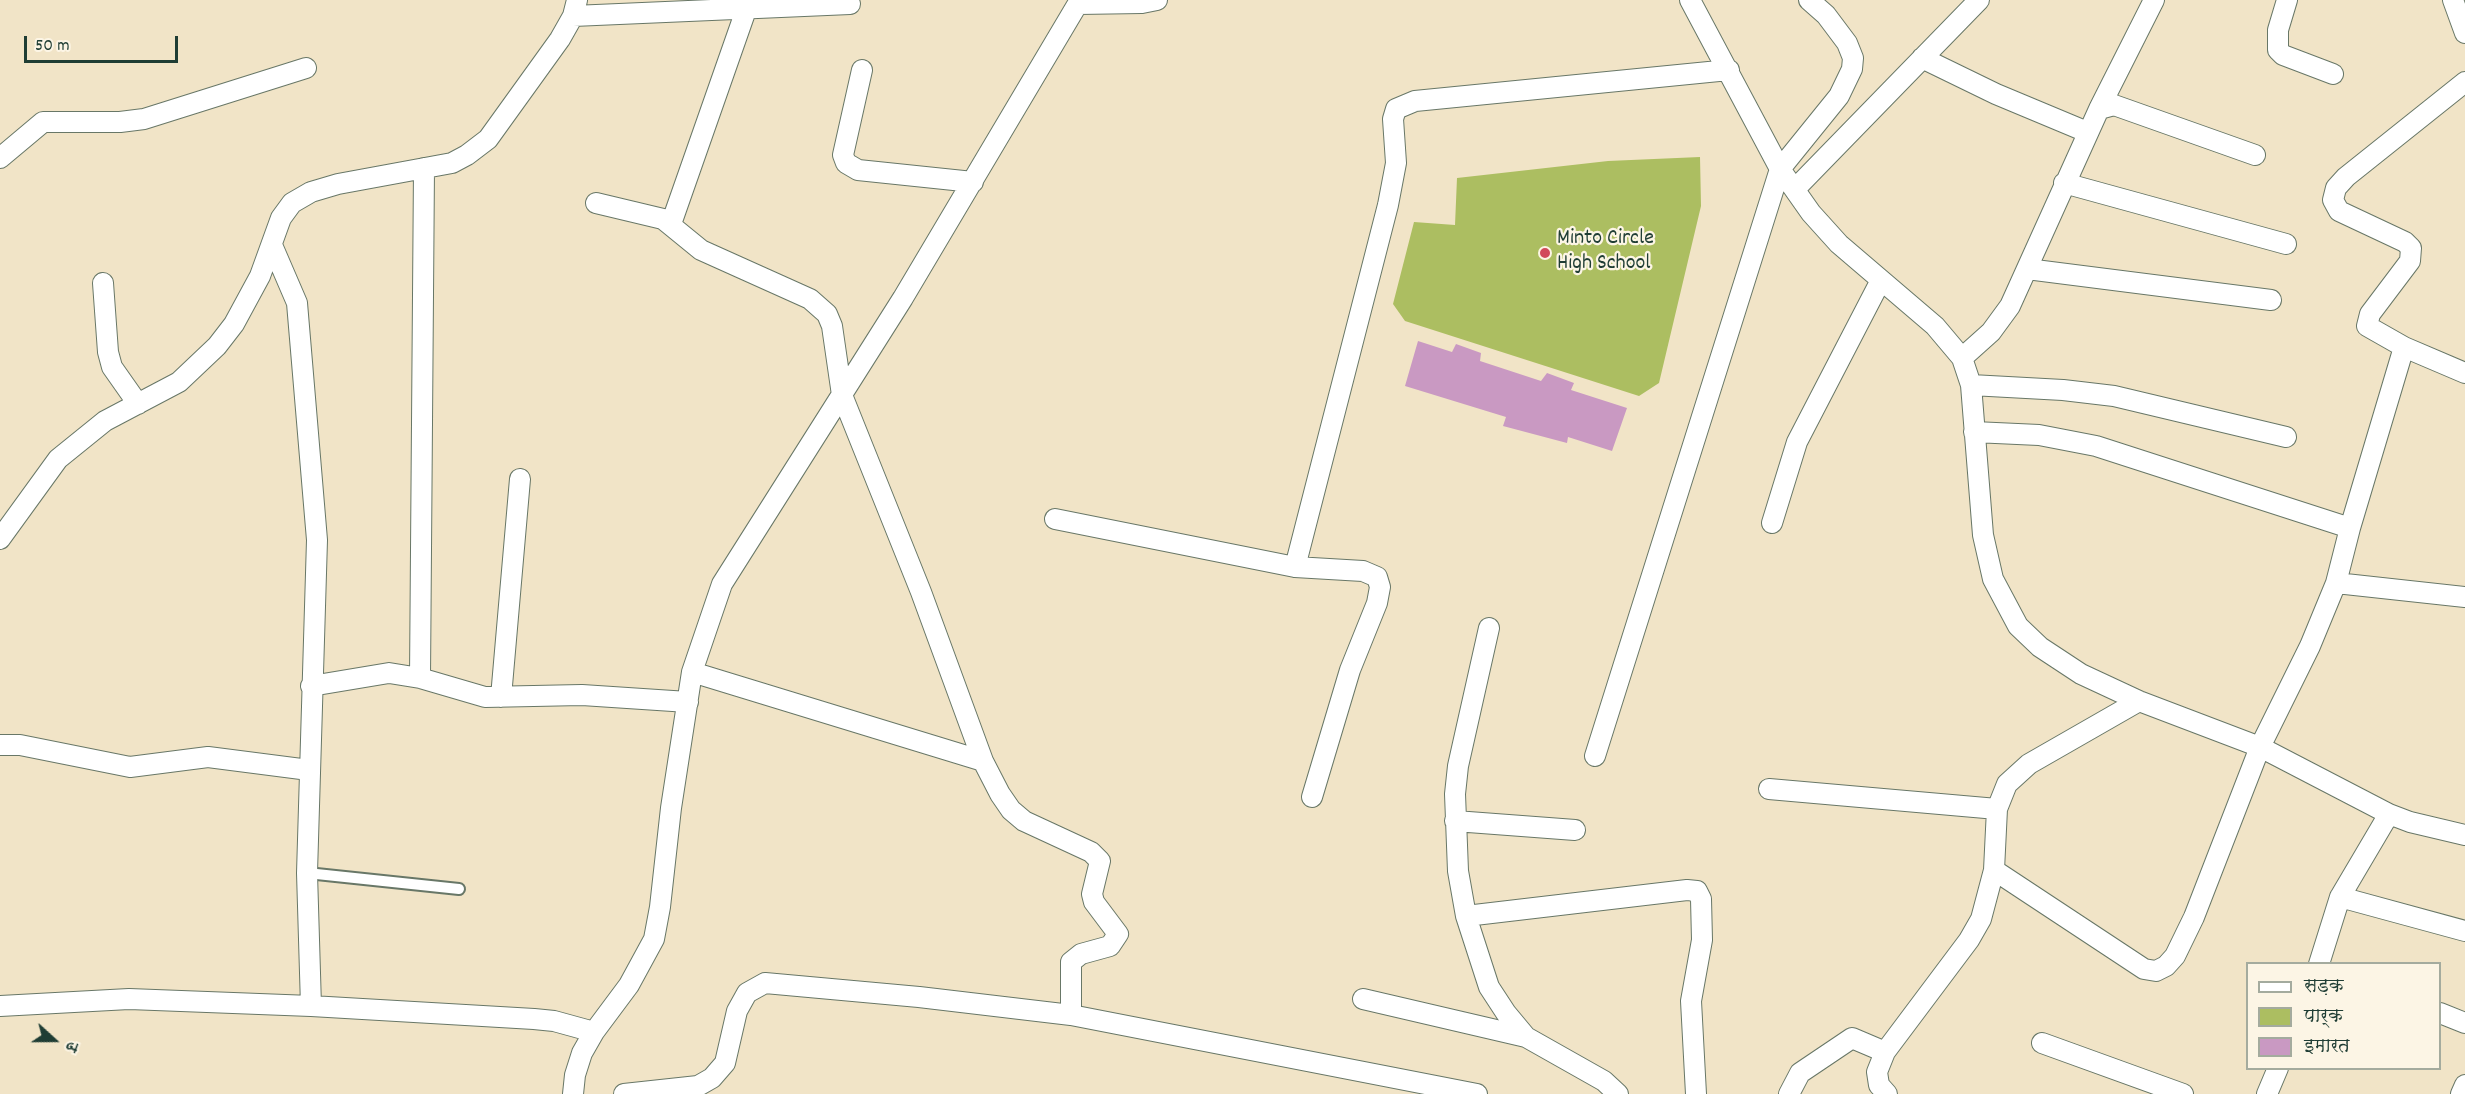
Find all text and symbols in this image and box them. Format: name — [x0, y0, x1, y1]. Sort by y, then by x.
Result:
scale bar — [27, 24, 182, 62]
text: 50 m — [35, 34, 70, 59]
place label: Minto Circle High School — [1557, 227, 1654, 278]
marker: Minto Circle High School — [1538, 246, 1552, 260]
legend — [2246, 962, 2441, 1070]
text: सड़क — [2304, 975, 2344, 1000]
text: पार्क — [2304, 1005, 2343, 1030]
north arrow — [24, 1010, 84, 1070]
text: इमारत — [2304, 1035, 2350, 1060]
text: उ — [59, 1038, 84, 1055]

